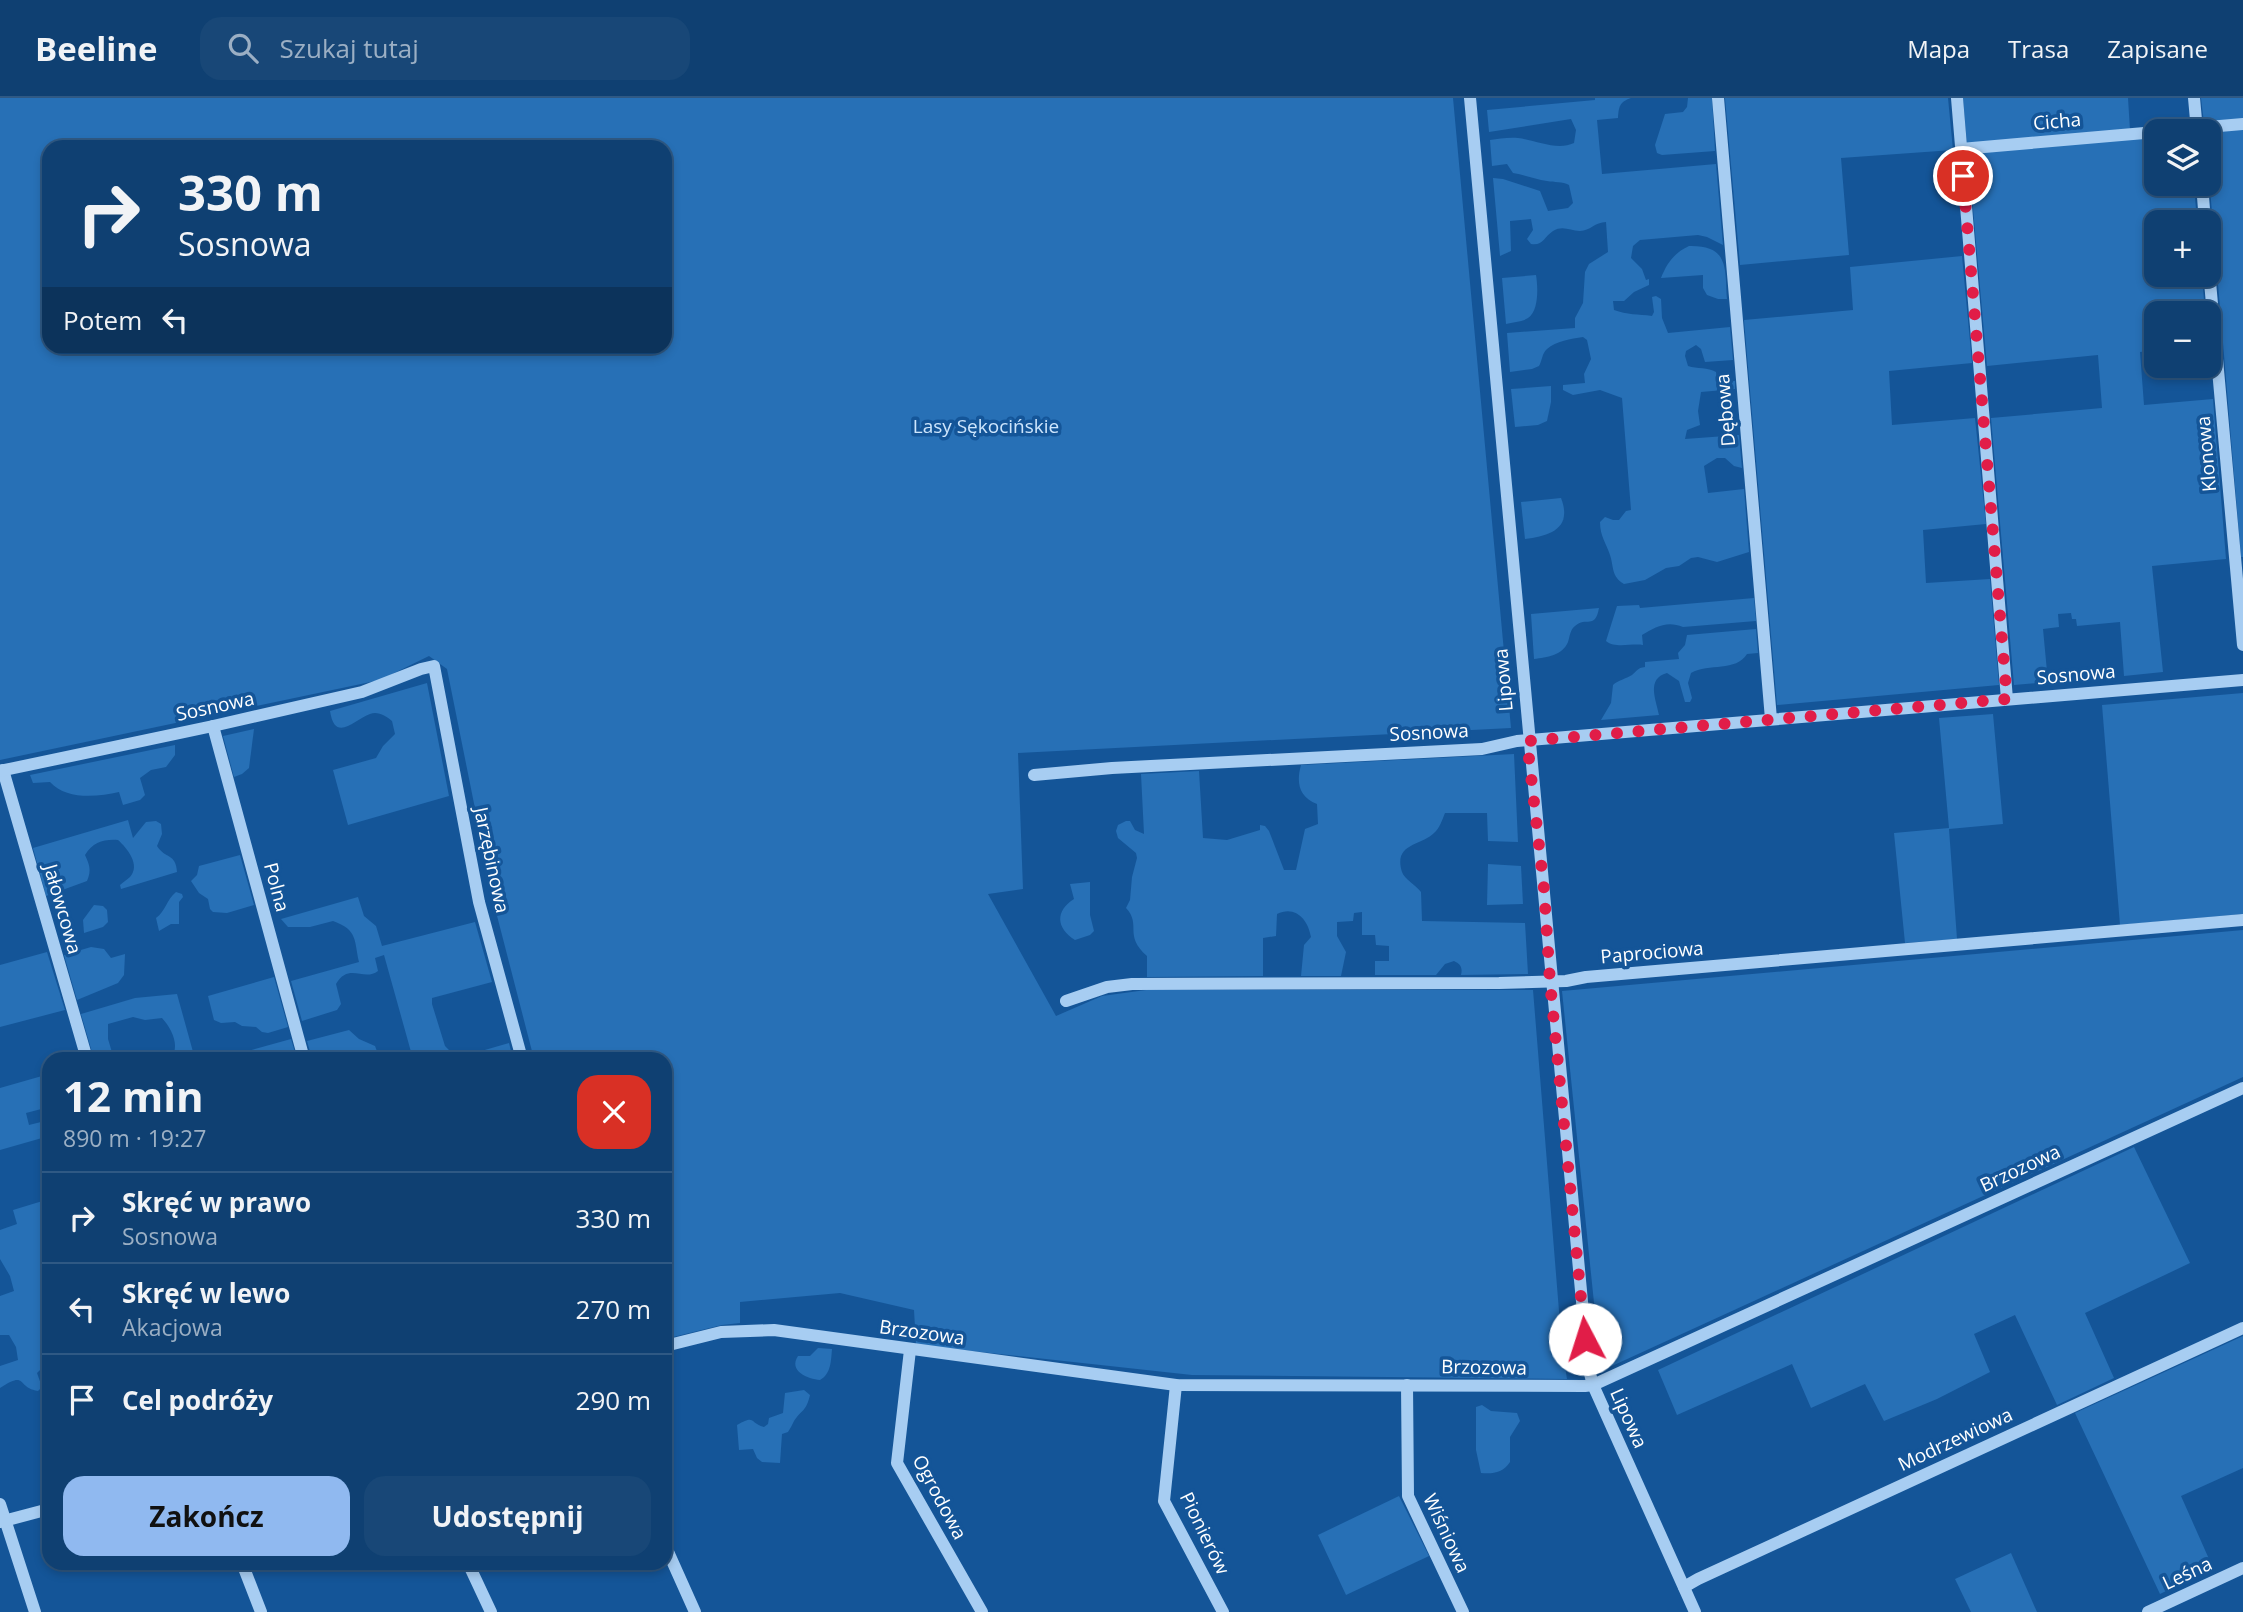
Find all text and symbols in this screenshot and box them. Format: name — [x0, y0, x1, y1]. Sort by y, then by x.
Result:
search box — [200, 17, 690, 80]
text: Beeline — [35, 26, 158, 71]
icon: search — [224, 29, 262, 67]
text: Szukaj tutaj — [280, 30, 419, 66]
text: Mapa — [1907, 32, 1970, 65]
text: Trasa — [2008, 32, 2069, 65]
text: Zapisane — [2107, 32, 2208, 65]
street label: Cicha — [2032, 106, 2082, 136]
map controls — [2144, 119, 2221, 378]
button: layers — [2144, 119, 2221, 196]
pin — [1933, 146, 1993, 206]
icon: arrive — [1944, 157, 1982, 195]
text: 330 m — [178, 159, 323, 225]
icon: right — [63, 168, 154, 259]
button: + — [2144, 210, 2221, 287]
text: Sosnowa — [178, 222, 312, 265]
icon: left — [156, 301, 194, 339]
button: − — [2144, 301, 2221, 378]
text: Potem — [63, 302, 142, 338]
street label: Dębowa — [1709, 373, 1741, 447]
park label: Lasy Sękocińskie — [913, 413, 1059, 439]
street label: Klonowa — [2190, 415, 2222, 493]
street label: Lipowa — [1487, 647, 1519, 713]
street label: Sosnowa — [2035, 658, 2117, 690]
street label: Sosnowa — [174, 685, 256, 727]
street label: Sosnowa — [1389, 717, 1469, 747]
street label: Jarzębinowa — [468, 803, 516, 915]
street label: Jałowcowa — [37, 859, 88, 957]
street label: Polna — [258, 860, 296, 914]
street label: Paprociowa — [1599, 935, 1705, 969]
text: 12 min — [63, 1067, 204, 1124]
button: close — [577, 1075, 651, 1149]
text: 890 m · 19:27 — [63, 1122, 206, 1154]
street label: Brzozowa — [1976, 1138, 2064, 1198]
text: Skręć w prawo — [122, 1184, 311, 1220]
icon: right — [63, 1199, 101, 1237]
text: 330 m — [576, 1200, 651, 1236]
text: Sosnowa — [122, 1220, 218, 1252]
text: Skręć w lewo — [122, 1275, 290, 1311]
icon: left — [63, 1290, 101, 1328]
text: 270 m — [576, 1291, 651, 1327]
position arrow — [1548, 1302, 1622, 1376]
text: Akacjowa — [122, 1311, 223, 1343]
street label: Brzozowa — [878, 1313, 966, 1351]
street label: Brzozowa — [1441, 1353, 1527, 1381]
icon: arrive — [63, 1381, 101, 1419]
text: Cel podróży — [122, 1382, 273, 1418]
text: 290 m — [576, 1382, 651, 1418]
street label: Lipowa — [1604, 1384, 1654, 1452]
street label: Modrzewiowa — [1893, 1401, 2017, 1477]
street label: Ogrodowa — [907, 1450, 973, 1544]
button: Zakończ — [63, 1476, 350, 1556]
button: Udostępnij — [364, 1476, 651, 1556]
street label: Pionierów — [1174, 1487, 1236, 1579]
street label: Wiśniowa — [1417, 1489, 1477, 1577]
street label: Leśna — [2158, 1550, 2216, 1596]

